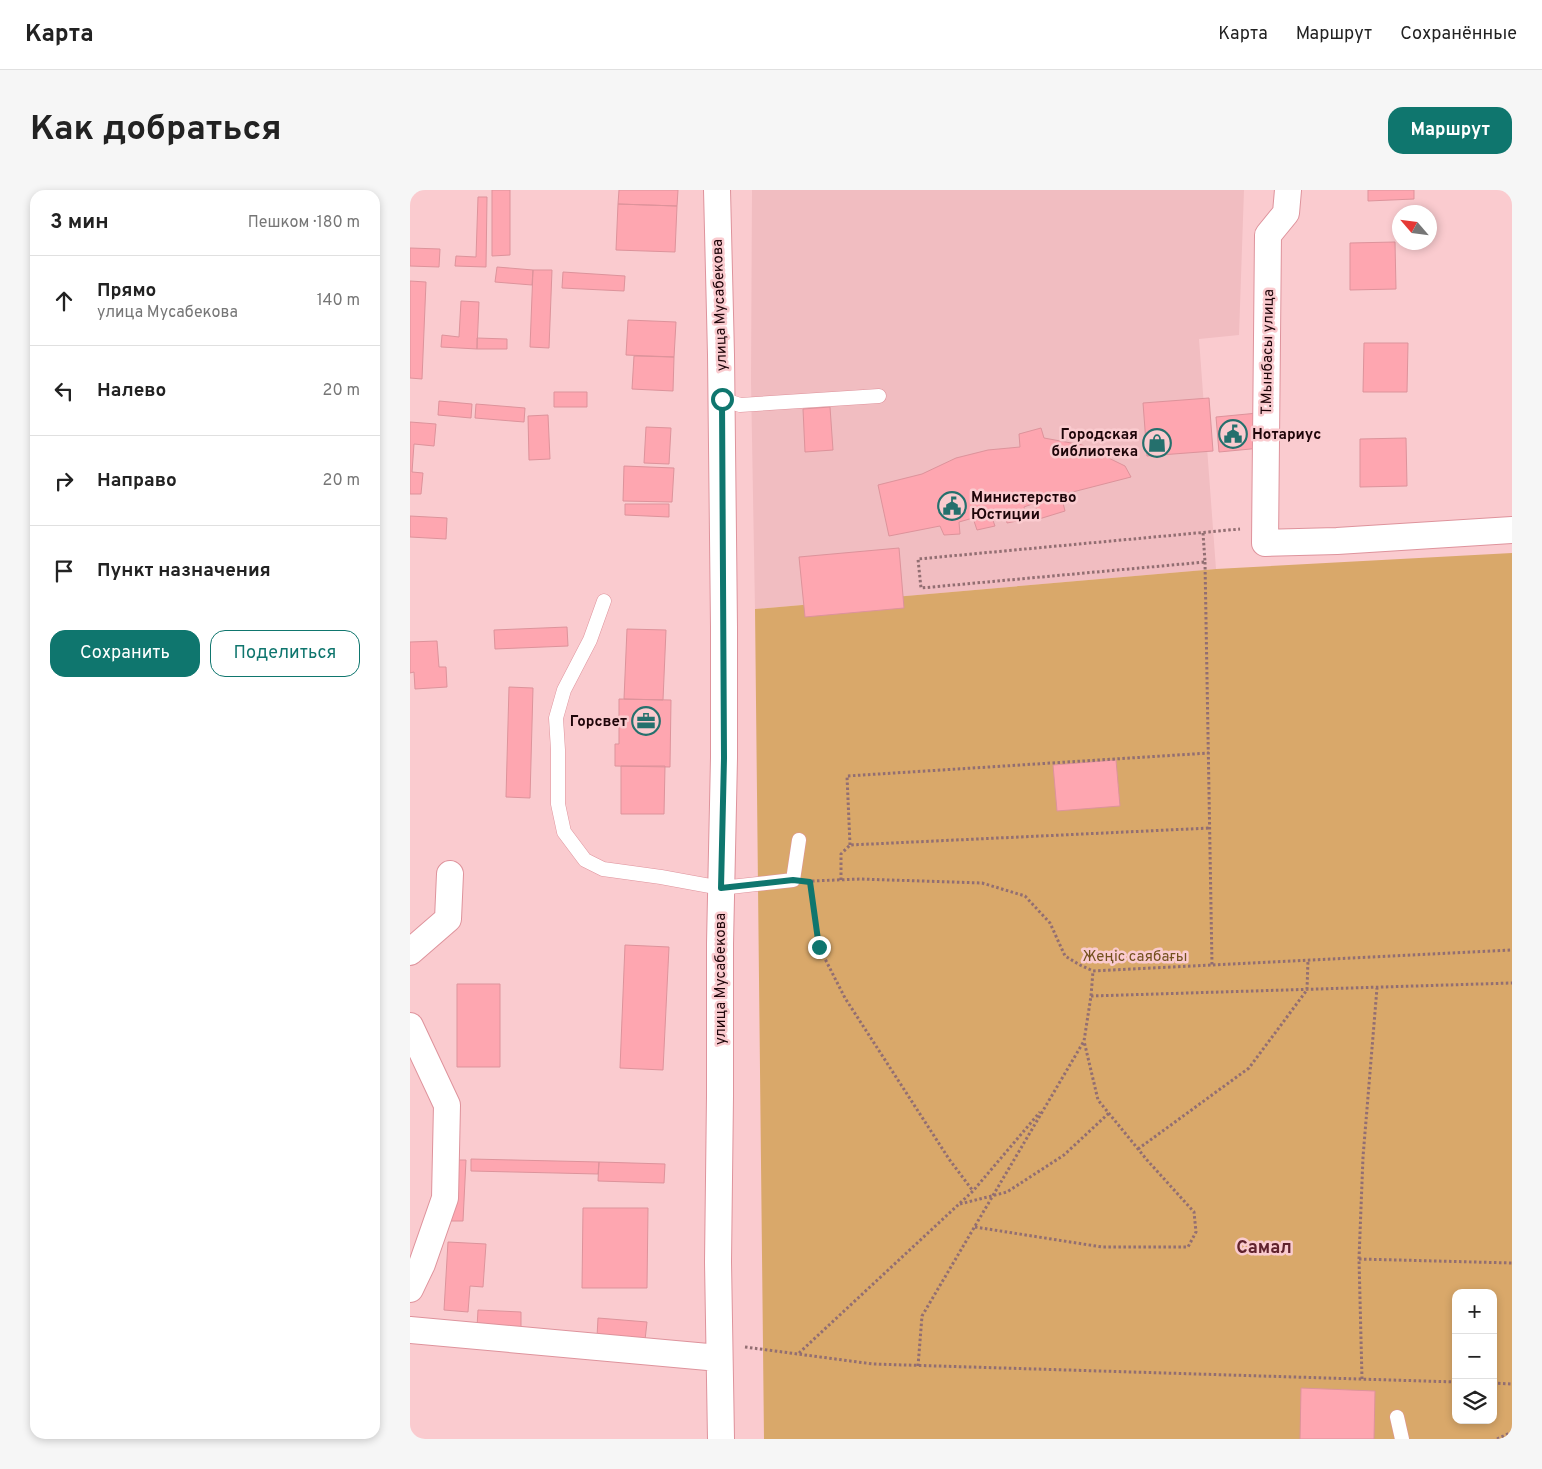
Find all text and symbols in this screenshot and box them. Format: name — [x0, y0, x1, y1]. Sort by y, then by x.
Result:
text: Карта — [25, 20, 94, 50]
text: Карта — [1218, 23, 1268, 46]
text: Маршрут — [1296, 23, 1372, 46]
text: Сохранённые — [1400, 23, 1517, 46]
button: Маршрут — [1388, 107, 1512, 154]
text: Как добраться — [30, 108, 282, 152]
north arrow — [1392, 205, 1437, 250]
text: 3 мин — [50, 209, 109, 236]
text: Пешком · 180 m — [248, 213, 360, 233]
street label: улица Мусабекова — [709, 239, 732, 371]
text: Прямо — [97, 279, 156, 303]
icon: ahead — [50, 287, 78, 315]
street label: Т.Мынбасы улица — [1258, 289, 1279, 415]
text: 140 m — [317, 291, 360, 311]
text: улица Мусабекова — [97, 303, 238, 323]
icon: left — [50, 377, 78, 405]
text: Налево — [97, 379, 166, 403]
text: 20 m — [323, 381, 360, 401]
route start — [711, 388, 734, 411]
public building icon: Нотариус — [1218, 419, 1248, 449]
place label: Городская библиотека — [1052, 426, 1138, 462]
place label: Нотариус — [1252, 426, 1321, 445]
shop icon: Городская библиотека — [1142, 428, 1172, 458]
icon: right — [50, 467, 78, 495]
text: Направо — [97, 469, 177, 493]
text: 20 m — [323, 471, 360, 491]
place label: Министерство Юстиции — [971, 489, 1076, 525]
public building icon: Министерство Юстиции — [937, 491, 967, 521]
icon: arrive — [50, 557, 78, 585]
text: Пункт назначения — [97, 559, 271, 583]
button: Сохранить — [50, 630, 200, 677]
button: Поделиться — [210, 630, 360, 677]
office icon: Горсвет — [631, 706, 661, 736]
place label: Горсвет — [570, 713, 627, 732]
street label: улица Мусабекова — [712, 913, 731, 1045]
route end — [808, 936, 831, 959]
park label: Жеңіс саябағы — [1082, 948, 1188, 967]
district label: Самал — [1236, 1237, 1292, 1260]
map controls — [1452, 1289, 1497, 1424]
button: + — [1452, 1289, 1497, 1334]
button: − — [1452, 1334, 1497, 1379]
button: layers — [1452, 1379, 1497, 1424]

